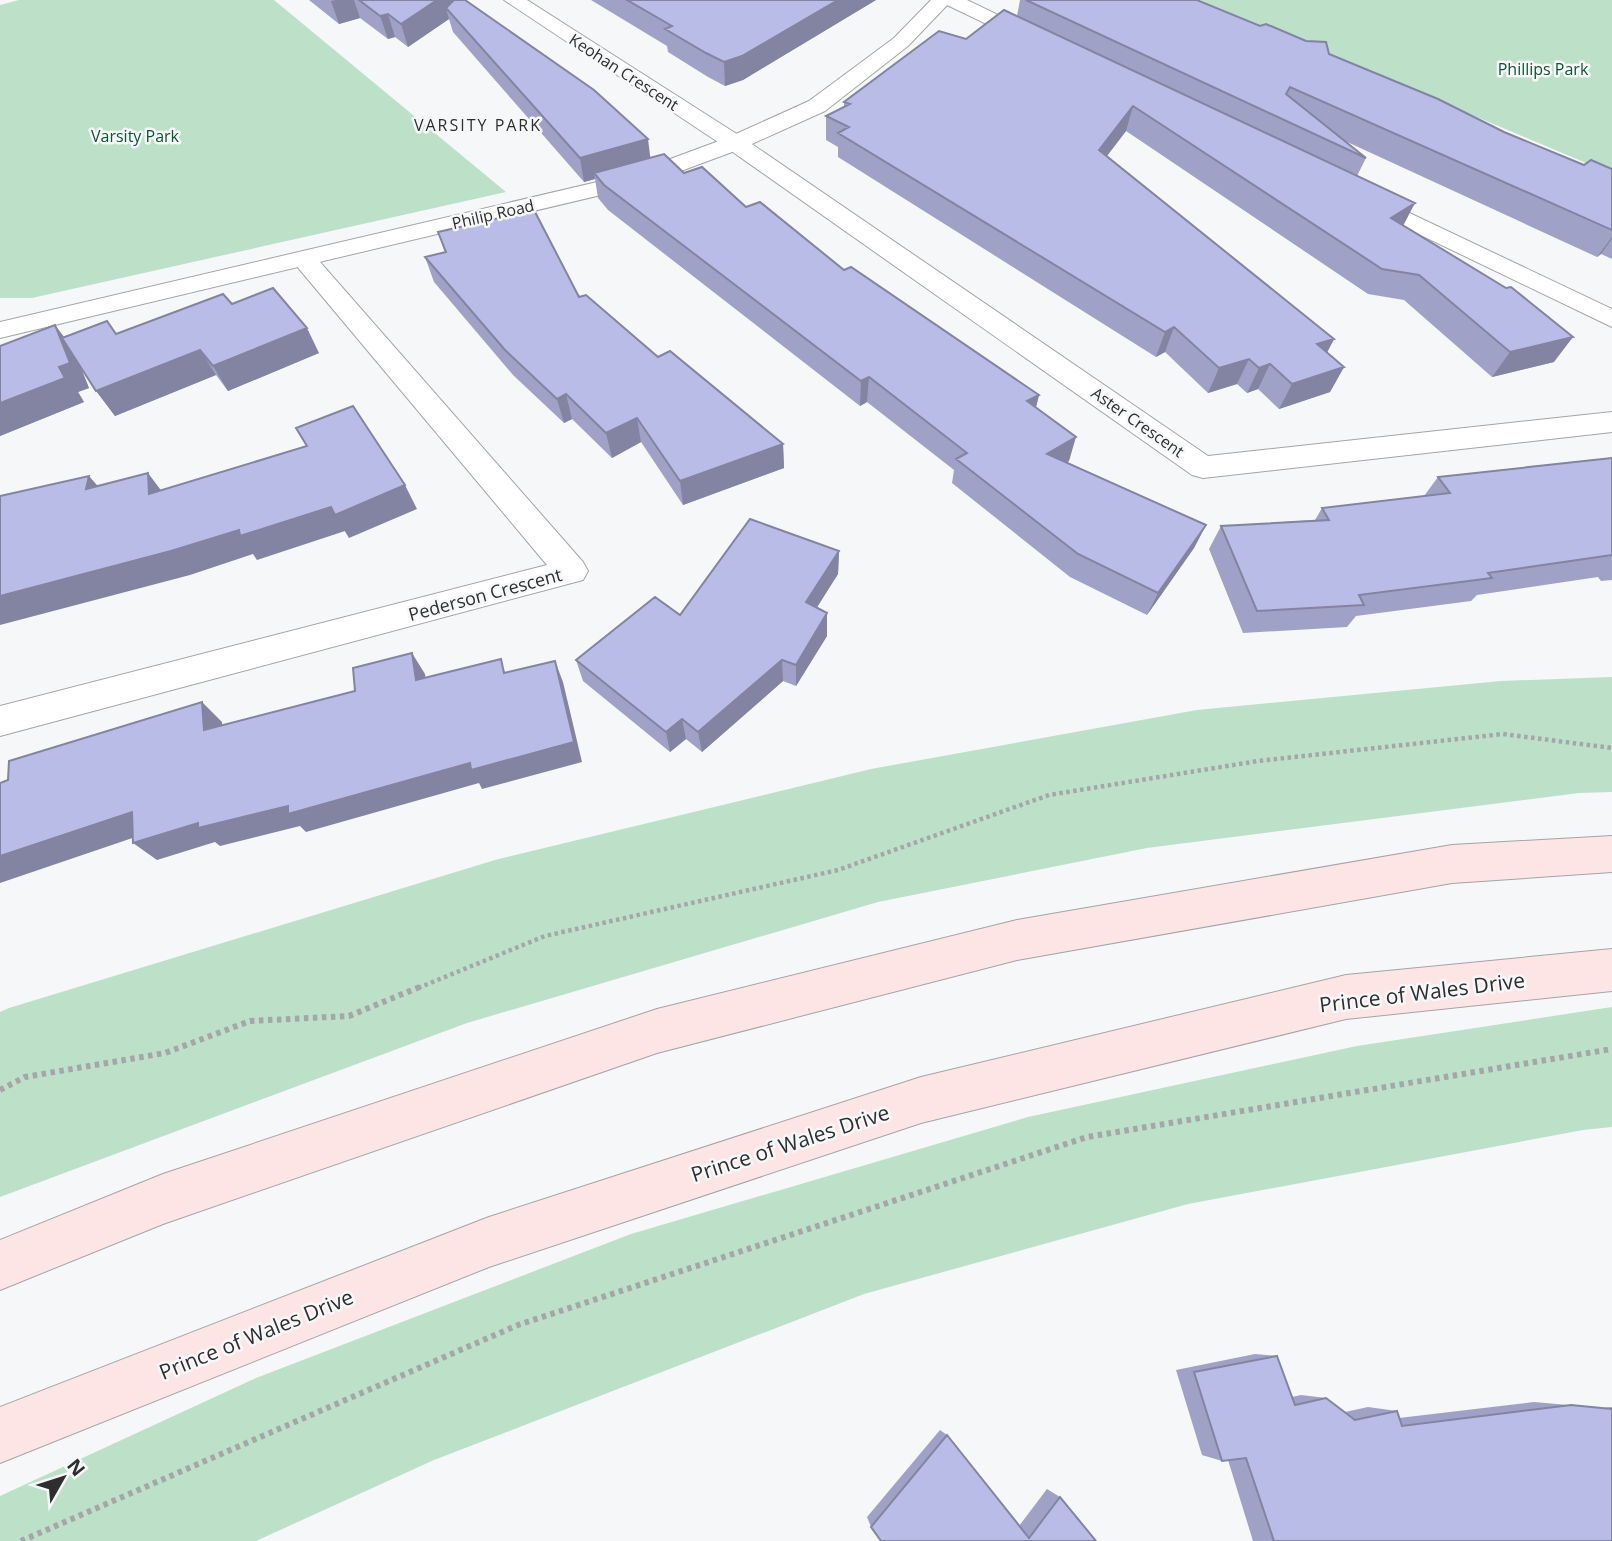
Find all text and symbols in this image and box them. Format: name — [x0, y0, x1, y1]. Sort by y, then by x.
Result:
street label: Keohan Crescent — [565, 28, 683, 116]
park label: Phillips Park — [1498, 58, 1589, 80]
district label: VARSITY PARK — [414, 114, 542, 136]
park label: Varsity Park — [91, 125, 180, 147]
street label: Philip Road — [450, 194, 536, 234]
street label: Aster Crescent — [1087, 382, 1189, 462]
street label: Pederson Crescent — [406, 562, 564, 626]
street label: Prince of Wales Drive — [1318, 965, 1526, 1019]
street label: Prince of Wales Drive — [687, 1098, 893, 1188]
street label: Prince of Wales Drive — [155, 1282, 357, 1386]
north arrow — [28, 1443, 98, 1513]
text: N — [61, 1453, 91, 1481]

